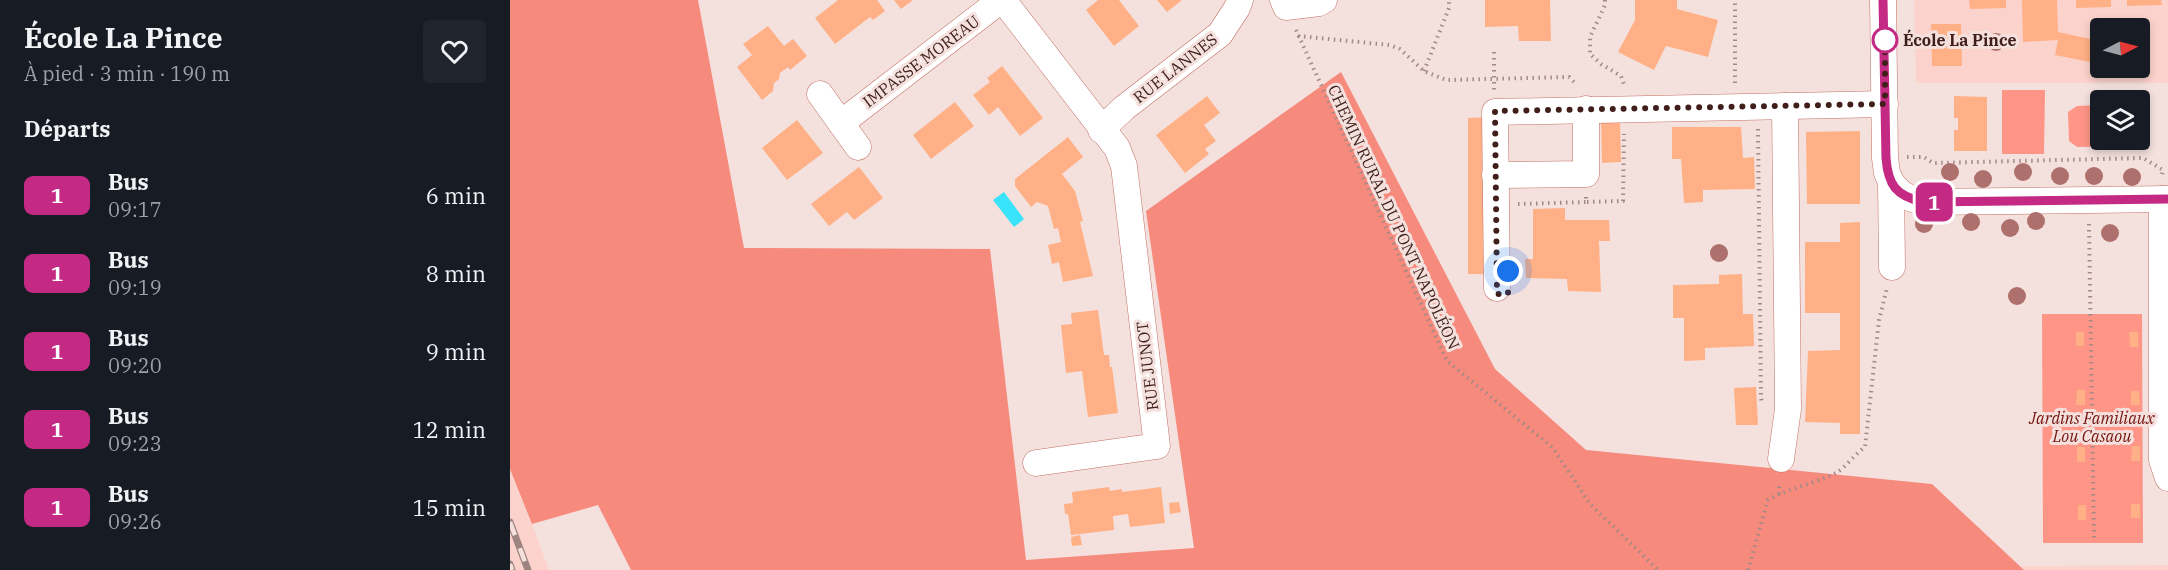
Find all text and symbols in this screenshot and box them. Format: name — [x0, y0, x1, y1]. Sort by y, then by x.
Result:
street label: IMPASSE MOREAU — [859, 10, 984, 111]
north arrow — [2090, 18, 2150, 78]
map controls — [2090, 18, 2150, 150]
text: École La Pince — [24, 19, 223, 56]
button: heart — [423, 20, 486, 83]
marker: École La Pince — [1872, 27, 1898, 53]
street label: RUE LANNES — [1129, 29, 1221, 107]
place label: École La Pince — [1903, 29, 2016, 50]
text: À pied · 3 min · 190 m — [24, 60, 230, 87]
street label: CHEMIN RURAL DU PONT NAPOLÉON — [1324, 81, 1465, 352]
button: layers — [2090, 90, 2150, 150]
text: Départs — [24, 114, 110, 143]
text: Bus — [108, 167, 149, 196]
text: 1 — [51, 181, 63, 209]
text: 6 min — [426, 181, 486, 210]
line badge: 1 — [1914, 182, 1954, 222]
text: 1 — [1928, 188, 1940, 216]
text: 09:17 — [108, 196, 162, 223]
text: Bus — [108, 245, 149, 274]
your location — [1493, 256, 1523, 286]
text: 1 — [51, 259, 63, 287]
text: 8 min — [426, 259, 486, 288]
text: 09:19 — [108, 274, 162, 301]
street label: RUE JUNOT — [1132, 320, 1162, 412]
text: Bus — [108, 323, 149, 352]
text: 1 — [51, 337, 63, 365]
text: 9 min — [426, 337, 486, 366]
text: 09:20 — [108, 352, 162, 379]
text: Bus — [108, 401, 149, 430]
park label: Jardins Familiaux Lou Casaou — [2028, 408, 2156, 446]
text: 1 — [51, 415, 63, 443]
text: 12 min — [413, 415, 486, 444]
text: 09:23 — [108, 430, 162, 457]
text: Bus — [108, 479, 149, 508]
text: 1 — [51, 493, 63, 521]
text: 15 min — [413, 493, 486, 522]
text: 09:26 — [108, 508, 162, 535]

